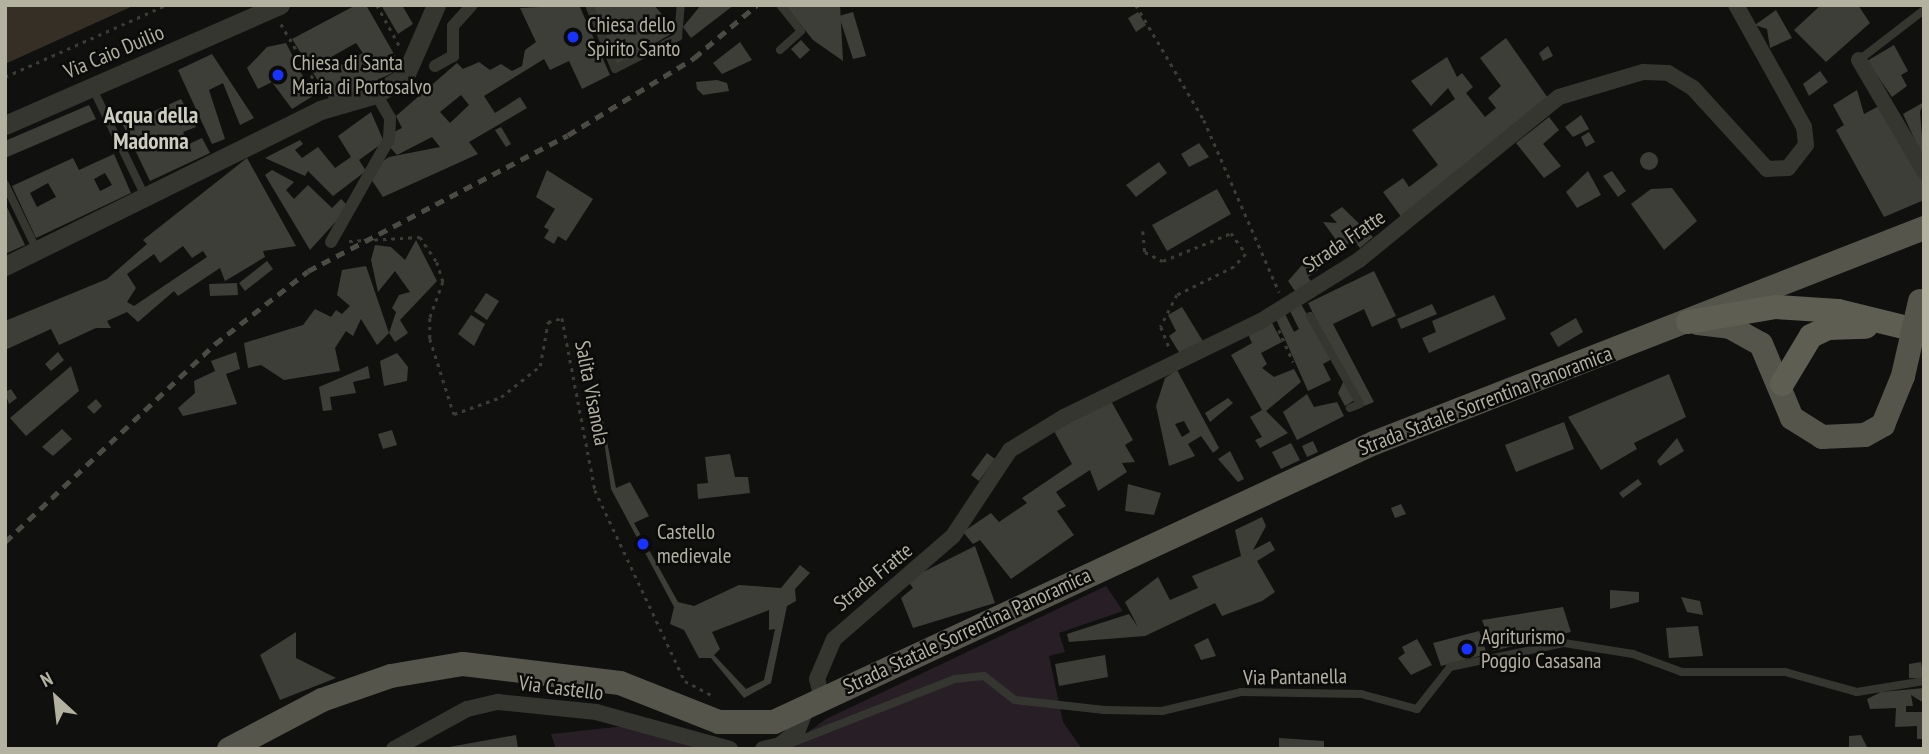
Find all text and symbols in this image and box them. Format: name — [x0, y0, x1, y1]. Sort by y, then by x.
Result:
place label: Chiesa dello Spirito Santo — [587, 12, 680, 62]
street label: Via Caio Duilio — [60, 20, 168, 84]
marker: Chiesa dello Spirito Santo — [565, 29, 581, 45]
place label: Chiesa di Santa Maria di Portosalvo — [292, 50, 432, 100]
marker: Chiesa di Santa Maria di Portosalvo — [270, 67, 286, 83]
district label: Acqua della Madonna — [104, 101, 198, 155]
street label: Strada Fratte — [1298, 204, 1390, 278]
street label: Salita Visanola — [569, 338, 615, 448]
street label: Strada Statale Sorrentina Panoramica — [1354, 341, 1616, 461]
place label: Castello medievale — [657, 519, 731, 569]
marker: Castello medievale — [635, 536, 651, 552]
street label: Strada Fratte — [829, 538, 917, 616]
street label: Strada Statale Sorrentina Panoramica — [839, 563, 1095, 699]
place label: Agriturismo Poggio Casasana — [1481, 624, 1602, 674]
marker: Agriturismo Poggio Casasana — [1459, 641, 1475, 657]
north arrow — [21, 663, 91, 733]
street label: Via Pantanella — [1243, 663, 1347, 691]
text: N — [36, 666, 56, 692]
street label: Via Castello — [517, 670, 605, 706]

